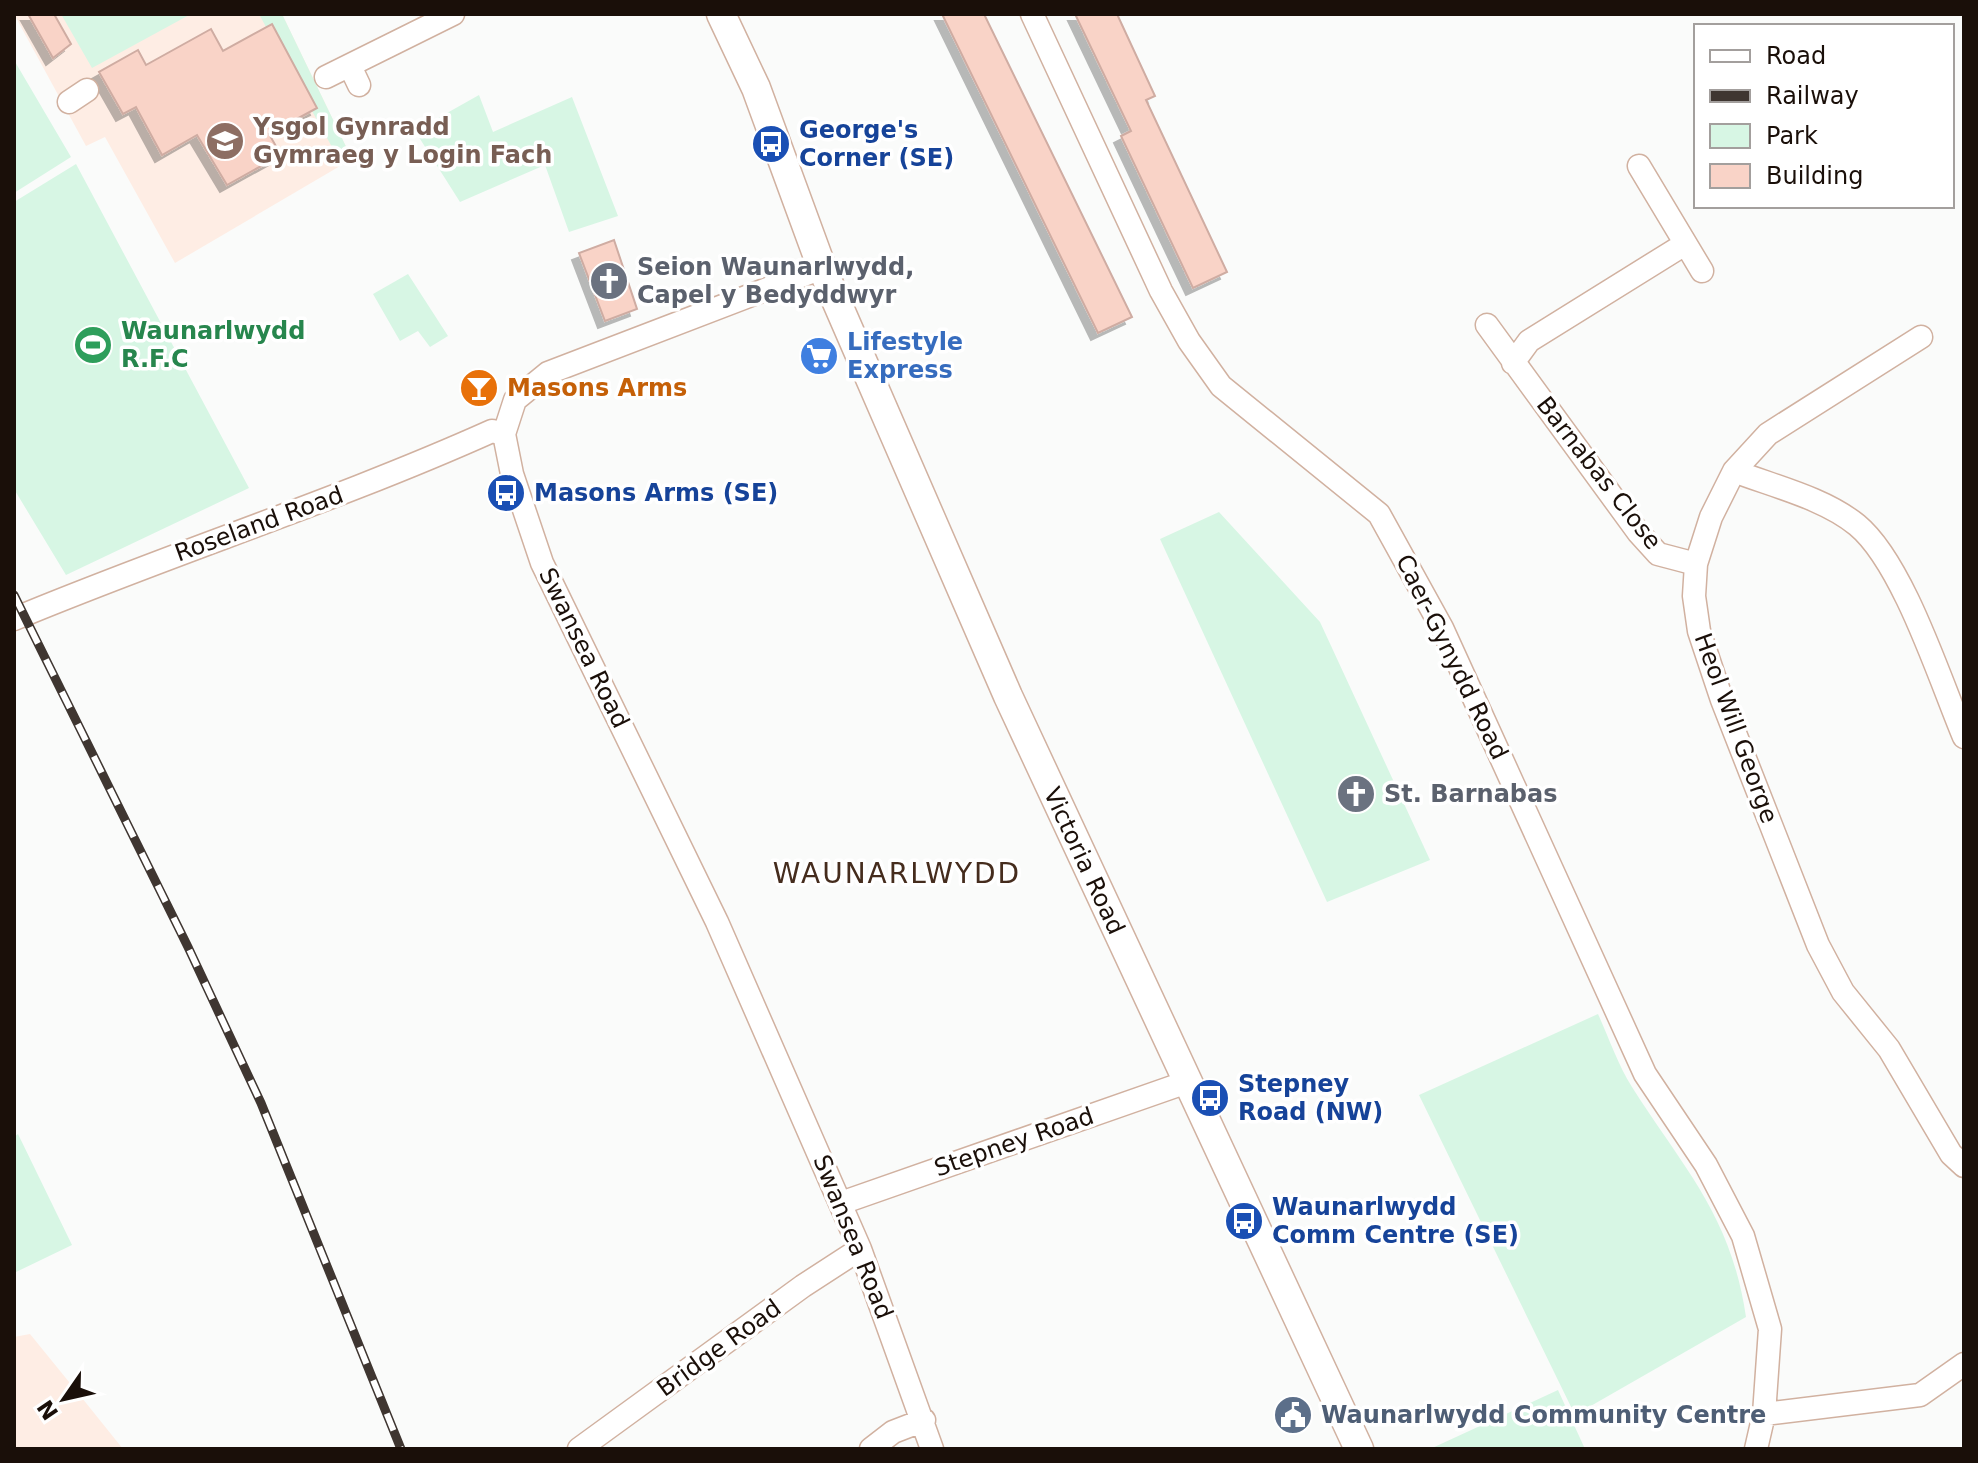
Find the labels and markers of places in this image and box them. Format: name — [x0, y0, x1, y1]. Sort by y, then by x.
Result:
place label: Ysgol Gynradd Gymraeg y Login Fach — [252, 113, 552, 169]
place label: George's Corner (SE) — [799, 116, 954, 172]
school or university icon: Ysgol Gynradd Gymraeg y Login Fach — [204, 120, 246, 162]
bus stop icon: George's Corner (SE) — [750, 123, 792, 165]
place label: Seion Waunarlwydd, Capel y Bedyddwyr — [637, 253, 914, 309]
church icon: Seion Waunarlwydd, Capel y Bedyddwyr — [588, 260, 630, 302]
place label: Waunarlwydd R.F.C — [121, 317, 305, 373]
sports icon: Waunarlwydd R.F.C — [72, 324, 114, 366]
place label: Lifestyle Express — [847, 328, 963, 384]
supermarket icon: Lifestyle Express — [798, 335, 840, 377]
bar icon: Masons Arms — [458, 367, 500, 409]
place label: Masons Arms — [507, 374, 687, 402]
bus stop icon: Masons Arms (SE) — [485, 472, 527, 514]
place label: Masons Arms (SE) — [534, 479, 778, 507]
church icon: St. Barnabas — [1335, 773, 1377, 815]
place label: St. Barnabas — [1384, 780, 1558, 808]
place label: Stepney Road (NW) — [1238, 1070, 1383, 1126]
bus stop icon: Stepney Road (NW) — [1189, 1077, 1231, 1119]
place label: Waunarlwydd Comm Centre (SE) — [1272, 1193, 1519, 1249]
bus stop icon: Waunarlwydd Comm Centre (SE) — [1223, 1200, 1265, 1242]
public building icon: Waunarlwydd Community Centre — [1272, 1394, 1314, 1436]
place label: Waunarlwydd Community Centre — [1321, 1401, 1766, 1429]

